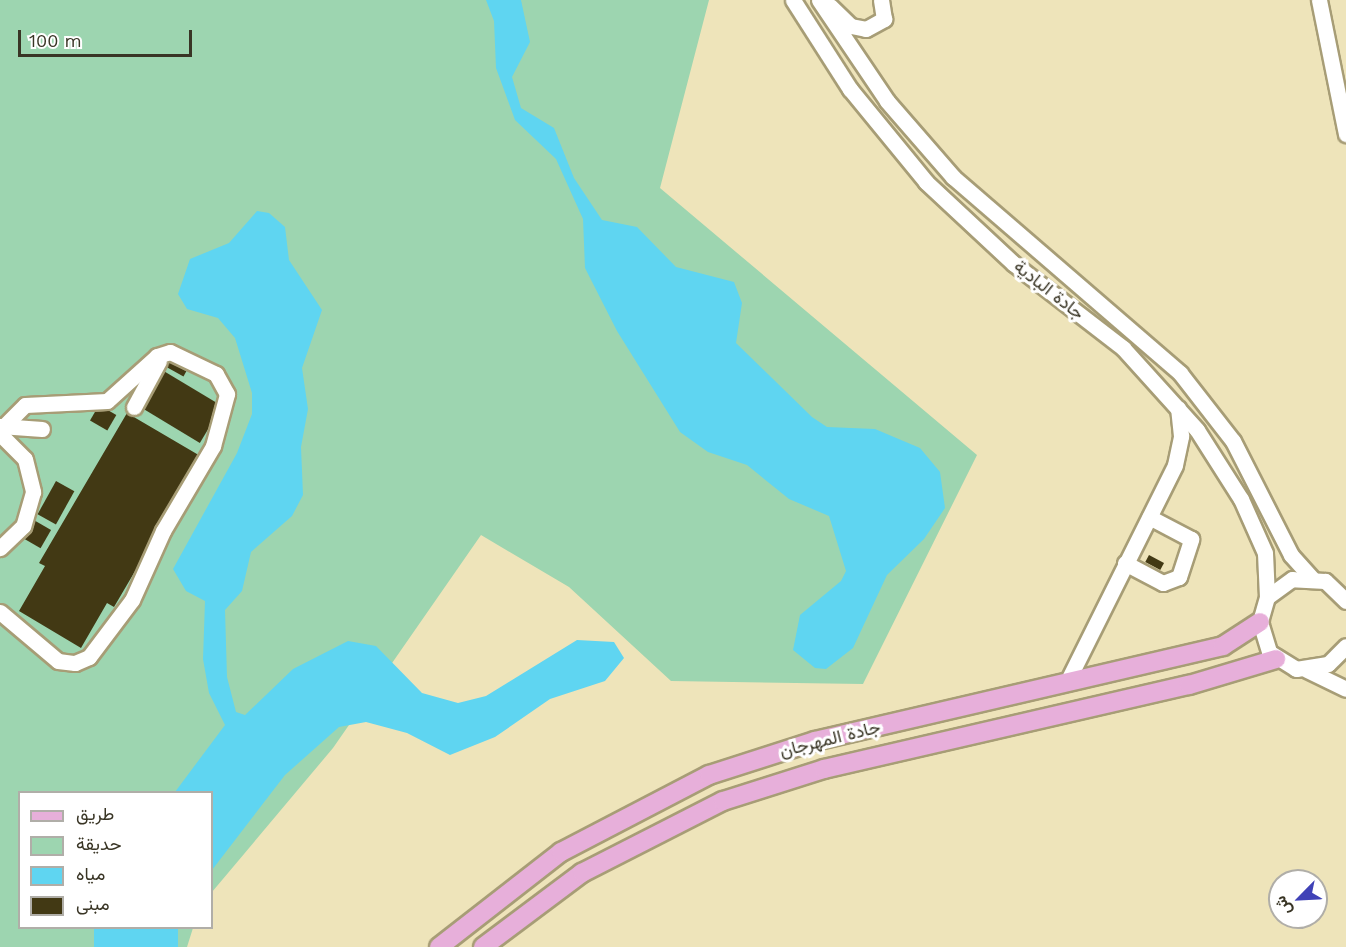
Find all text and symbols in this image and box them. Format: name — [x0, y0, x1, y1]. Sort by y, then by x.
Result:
scale bar — [21, 18, 195, 56]
text: 100 m — [29, 30, 82, 51]
street label: جادة البادية — [1009, 256, 1089, 324]
street label: جادة المهرجان — [777, 716, 883, 762]
legend — [18, 791, 213, 929]
text: طريق — [76, 803, 114, 824]
text: حديقة — [76, 833, 122, 854]
text: مياه — [76, 863, 105, 884]
north arrow — [1268, 869, 1328, 929]
text: مبنى — [76, 893, 110, 914]
text: ش — [1270, 893, 1296, 918]

